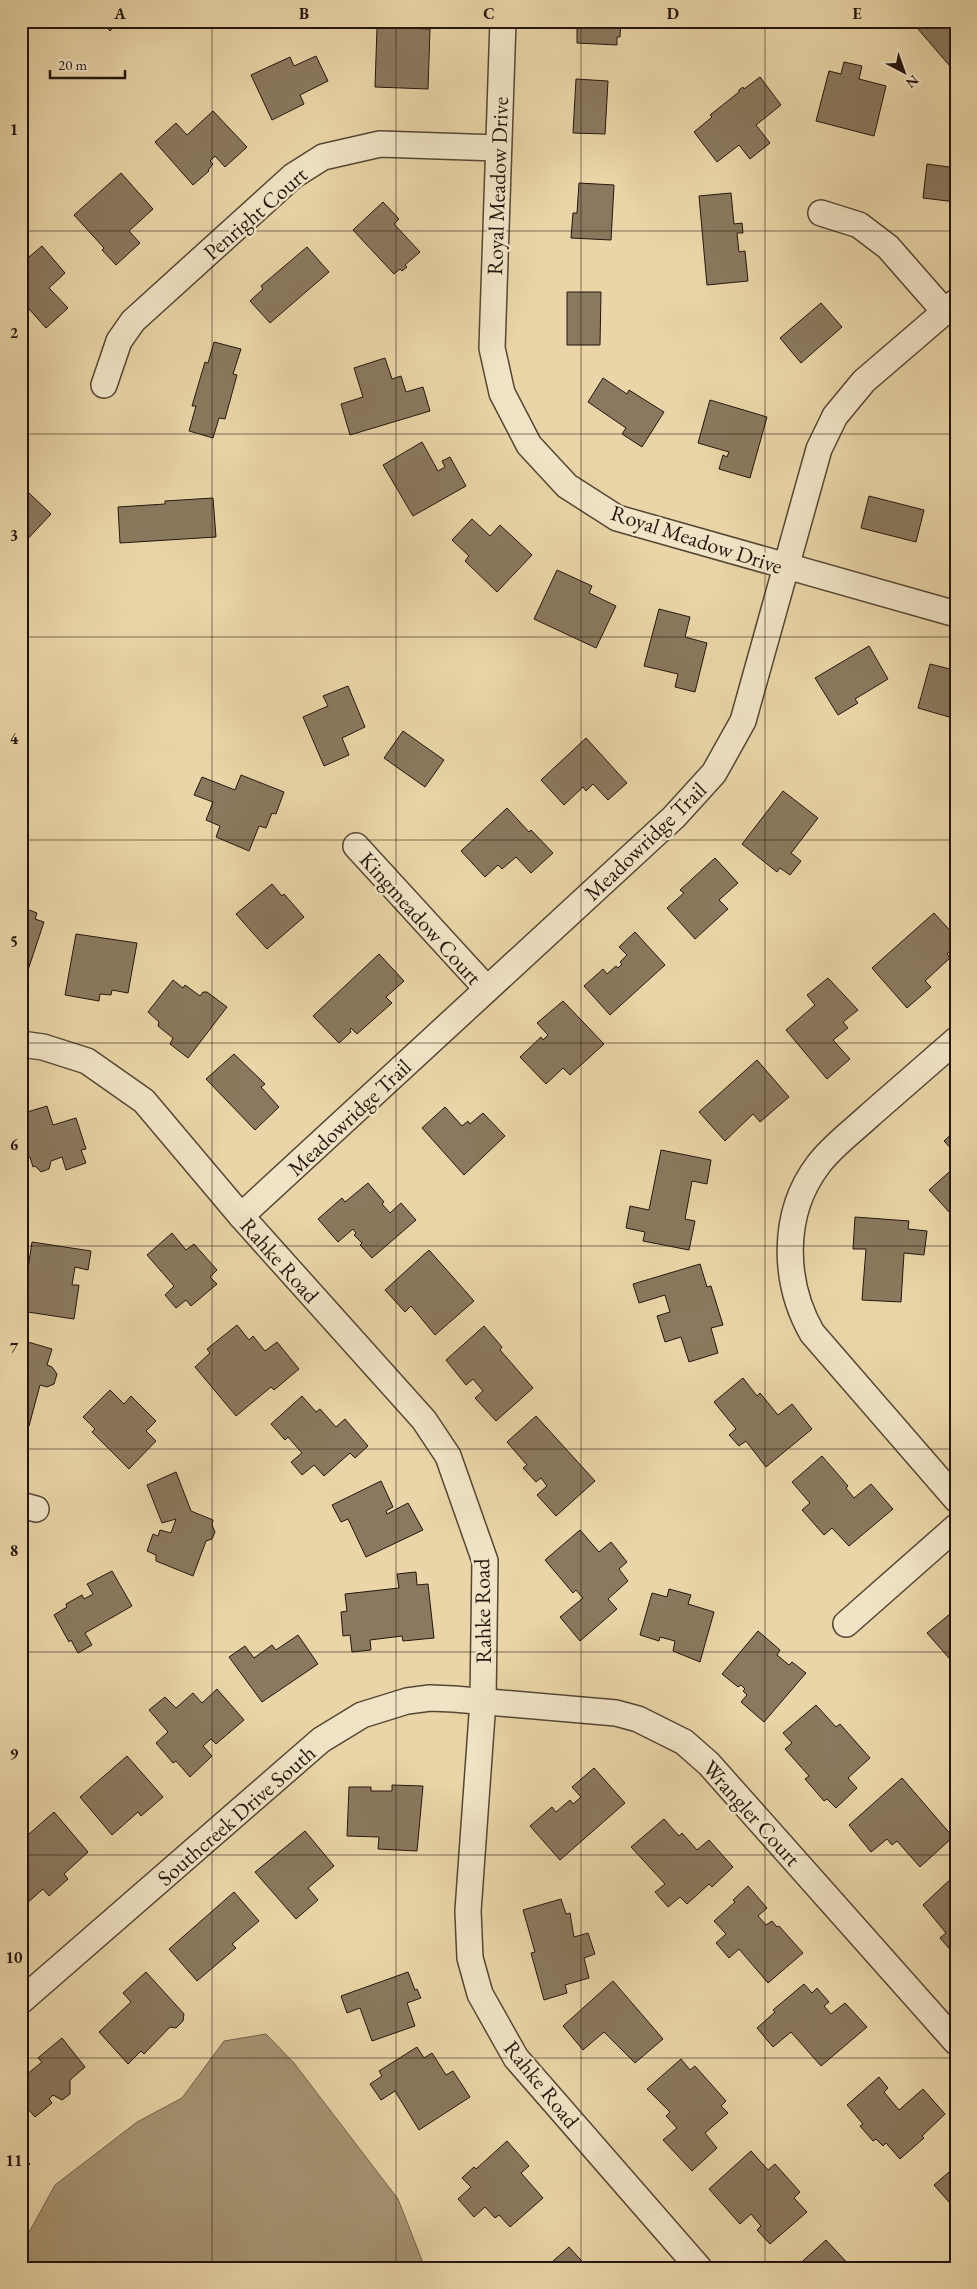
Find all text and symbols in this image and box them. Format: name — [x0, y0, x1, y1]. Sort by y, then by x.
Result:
text: A — [113, 3, 126, 24]
text: B — [299, 3, 309, 24]
text: C — [483, 3, 495, 24]
text: D — [667, 3, 679, 24]
text: E — [852, 3, 862, 24]
scale bar — [50, 48, 125, 80]
north arrow — [880, 48, 930, 98]
text: 20 m — [58, 55, 87, 74]
text: N — [902, 71, 923, 93]
street label: Royal Meadow Drive — [480, 96, 515, 276]
text: 1 — [10, 119, 18, 140]
street label: Penright Court — [197, 160, 313, 266]
text: 2 — [10, 322, 19, 343]
street label: Royal Meadow Drive — [607, 498, 787, 581]
text: 3 — [10, 525, 18, 546]
text: 4 — [10, 728, 19, 749]
street label: Meadowridge Trail — [578, 776, 713, 907]
street label: Kingmeadow Court — [353, 846, 488, 991]
text: 5 — [10, 931, 18, 952]
street label: Meadowridge Trail — [281, 1052, 417, 1182]
text: 6 — [10, 1134, 19, 1155]
street label: Rahke Road — [234, 1212, 326, 1310]
text: 7 — [10, 1337, 19, 1358]
text: 8 — [10, 1540, 18, 1561]
street label: Rahke Road — [467, 1557, 498, 1664]
street label: Southcreek Drive South — [151, 1739, 322, 1892]
text: 9 — [10, 1743, 19, 1764]
street label: Wrangler Court — [696, 1754, 807, 1873]
text: 10 — [6, 1947, 23, 1968]
street label: Rahke Road — [497, 2034, 587, 2135]
text: 11 — [6, 2150, 22, 2171]

